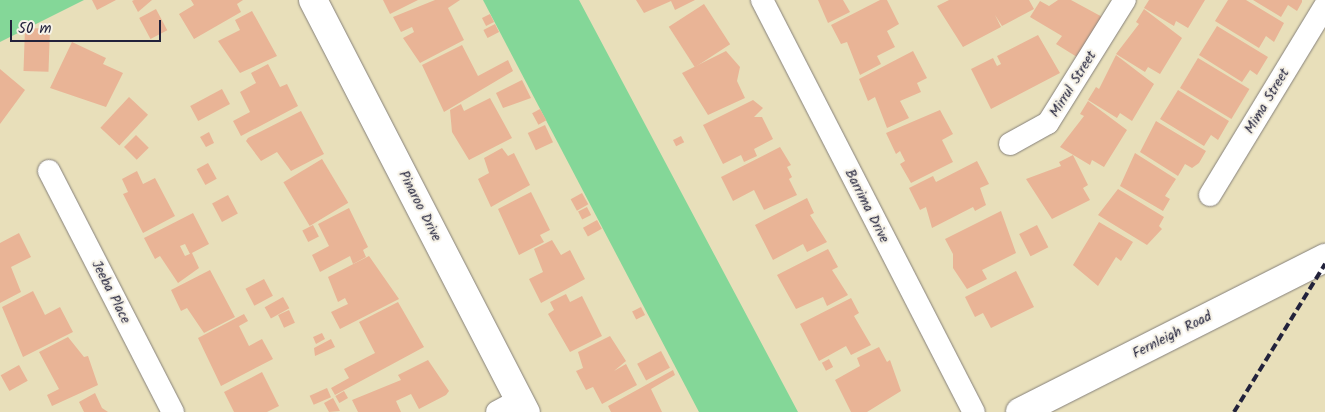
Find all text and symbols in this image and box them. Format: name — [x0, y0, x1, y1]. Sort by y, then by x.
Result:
scale bar — [12, 10, 164, 42]
text: 50 m — [18, 17, 52, 41]
street label: Mirrul Street — [1046, 48, 1100, 120]
street label: Mima Street — [1241, 65, 1293, 137]
street label: Barrima Drive — [841, 166, 893, 246]
street label: Pinaroo Drive — [395, 168, 445, 244]
street label: Jeeba Place — [88, 258, 134, 326]
street label: Fernleigh Road — [1130, 308, 1214, 362]

